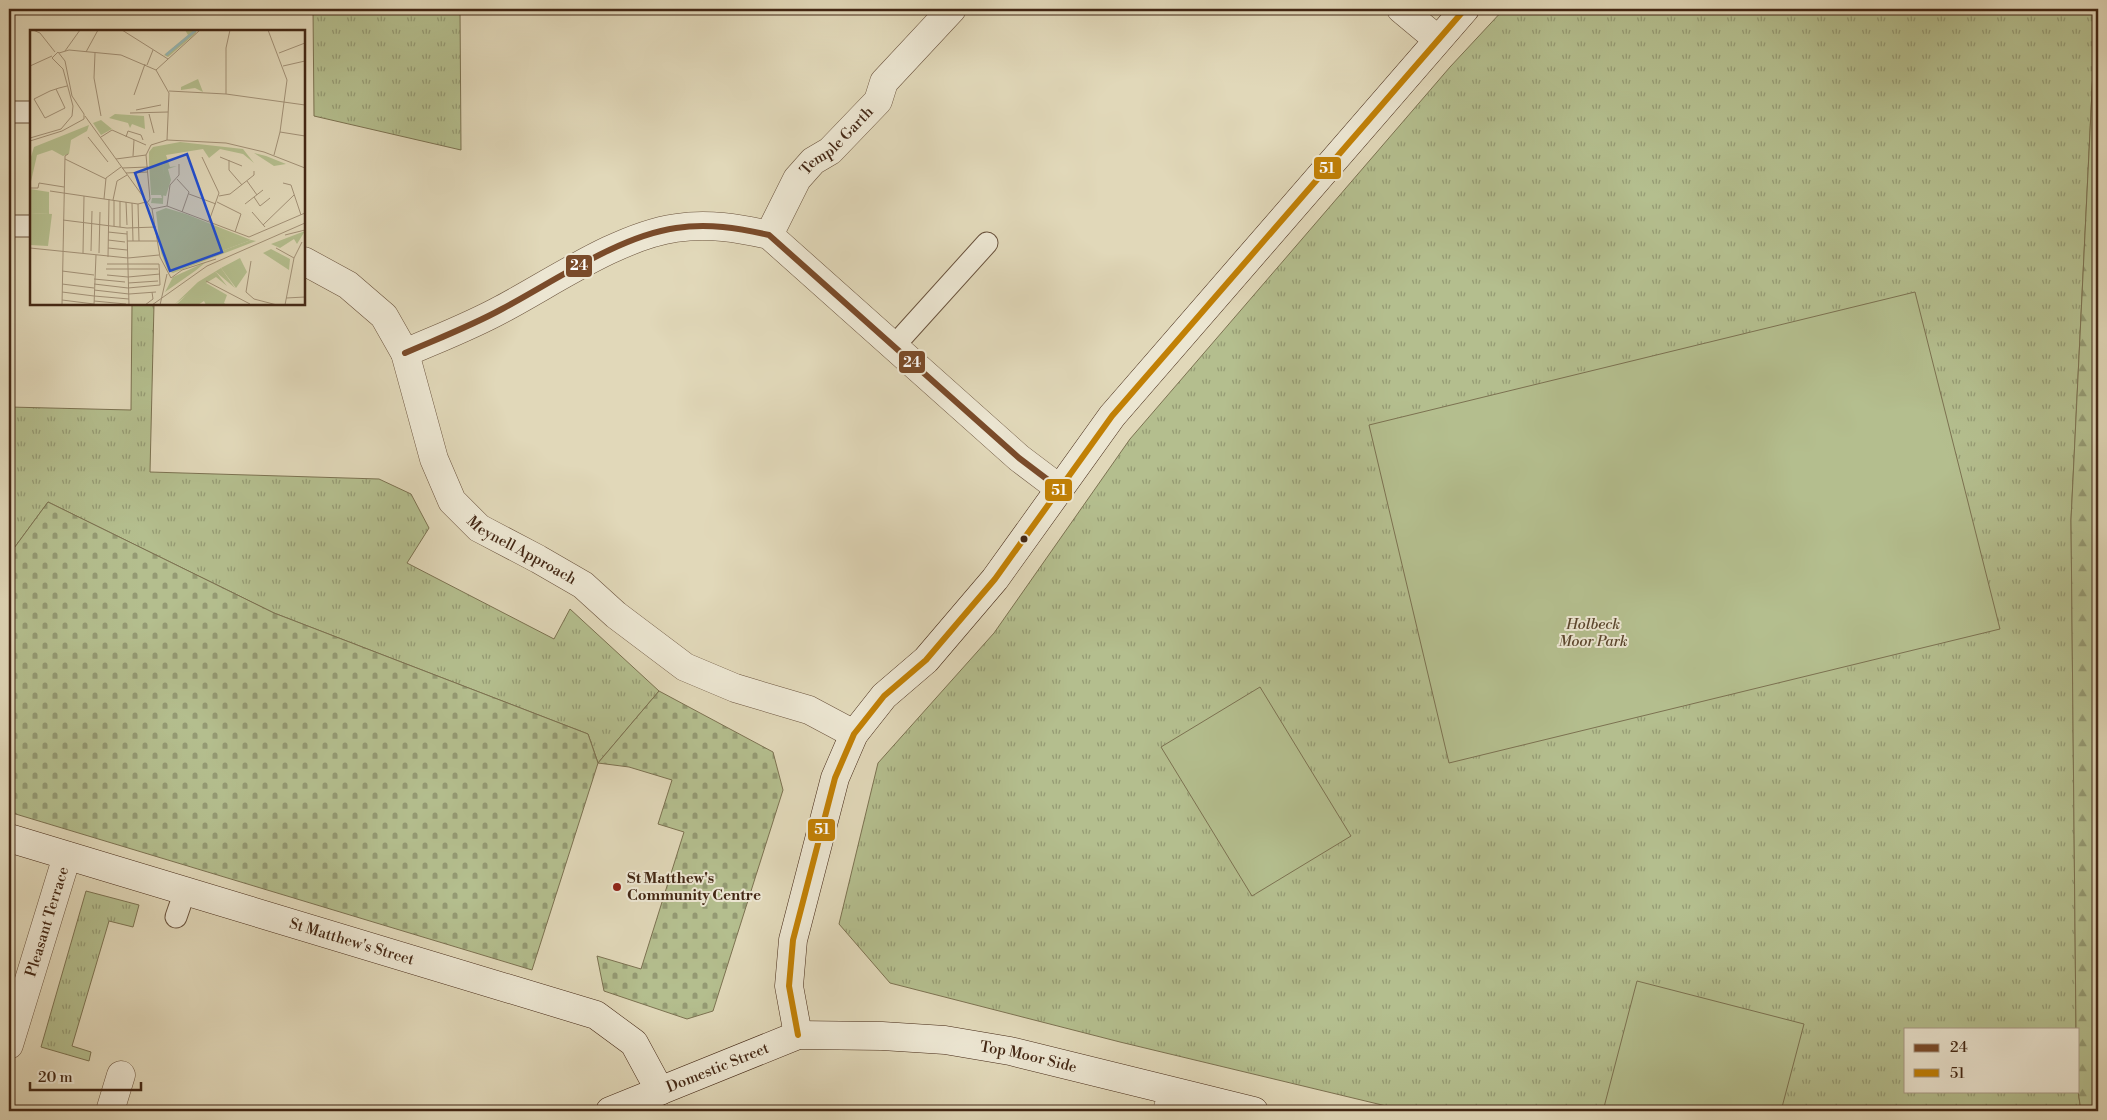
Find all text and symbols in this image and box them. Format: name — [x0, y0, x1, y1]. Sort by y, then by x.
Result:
inset map — [30, 30, 305, 305]
street label: Temple Garth — [796, 102, 877, 179]
line badge: 51 — [1313, 156, 1342, 180]
text: 51 — [1319, 160, 1335, 178]
line badge: 24 — [565, 254, 593, 278]
text: 24 — [570, 257, 588, 275]
line badge: 24 — [898, 350, 926, 374]
text: 24 — [903, 354, 921, 372]
line badge: 51 — [1044, 478, 1073, 502]
text: 51 — [1051, 482, 1067, 500]
street label: Meynell Approach — [463, 512, 580, 589]
unlabelled marker — [1019, 534, 1029, 544]
park label: Holbeck Moor Park — [1558, 615, 1628, 651]
line badge: 51 — [807, 818, 836, 842]
text: 51 — [814, 821, 830, 839]
street label: Pleasant Terrace — [21, 864, 73, 979]
place label: St Matthew's Community Centre — [627, 869, 761, 905]
marker: St Matthew's Community Centre — [611, 881, 623, 893]
street label: St Matthew's Street — [287, 914, 417, 969]
legend — [1904, 1028, 2080, 1092]
street label: Top Moor Side — [979, 1037, 1079, 1077]
street label: Domestic Street — [663, 1038, 772, 1097]
text: 24 — [1950, 1038, 1968, 1057]
scale bar — [30, 1060, 141, 1092]
text: 51 — [1950, 1064, 1965, 1083]
text: 20 m — [38, 1068, 73, 1087]

